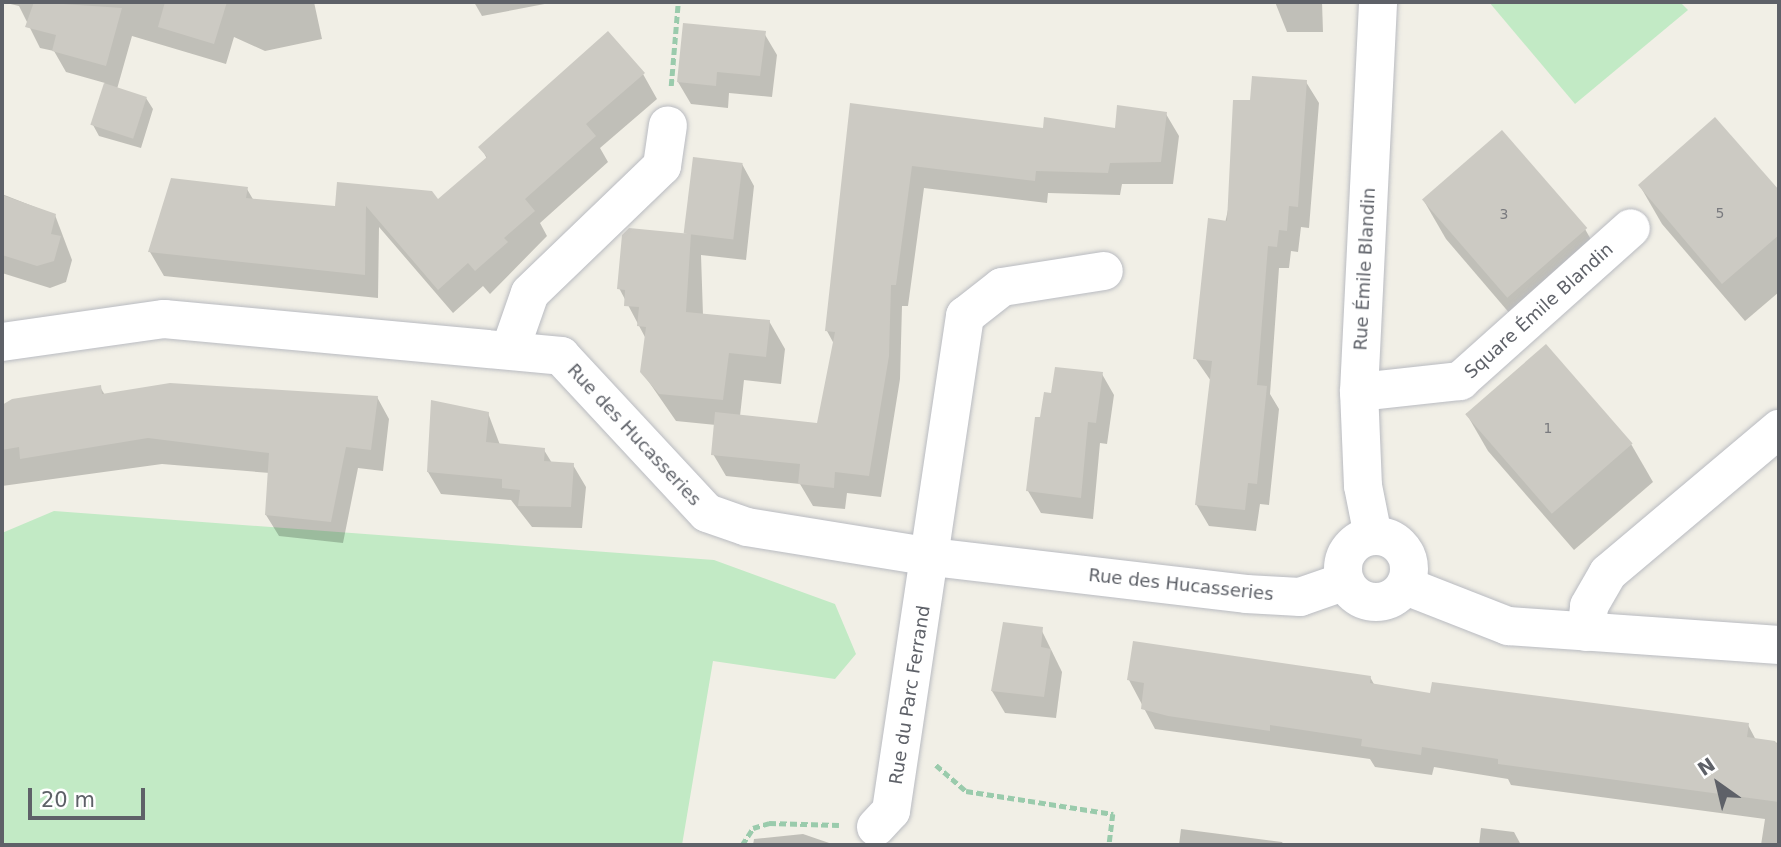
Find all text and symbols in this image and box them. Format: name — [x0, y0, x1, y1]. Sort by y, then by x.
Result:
street label: Rue Émile Blandin — [1350, 187, 1380, 351]
house number: 5 — [1716, 205, 1724, 221]
house number: 3 — [1500, 206, 1508, 222]
street label: Square Émile Blandin — [1460, 239, 1618, 383]
street label: Rue des Hucasseries — [563, 360, 705, 510]
house number: 1 — [1544, 420, 1552, 436]
street label: Rue des Hucasseries — [1087, 565, 1275, 605]
street label: Rue du Parc Ferrand — [885, 604, 935, 786]
north arrow — [1683, 749, 1753, 819]
text: N — [1694, 753, 1719, 780]
scale bar — [32, 774, 149, 818]
text: 20 m — [41, 788, 95, 812]

